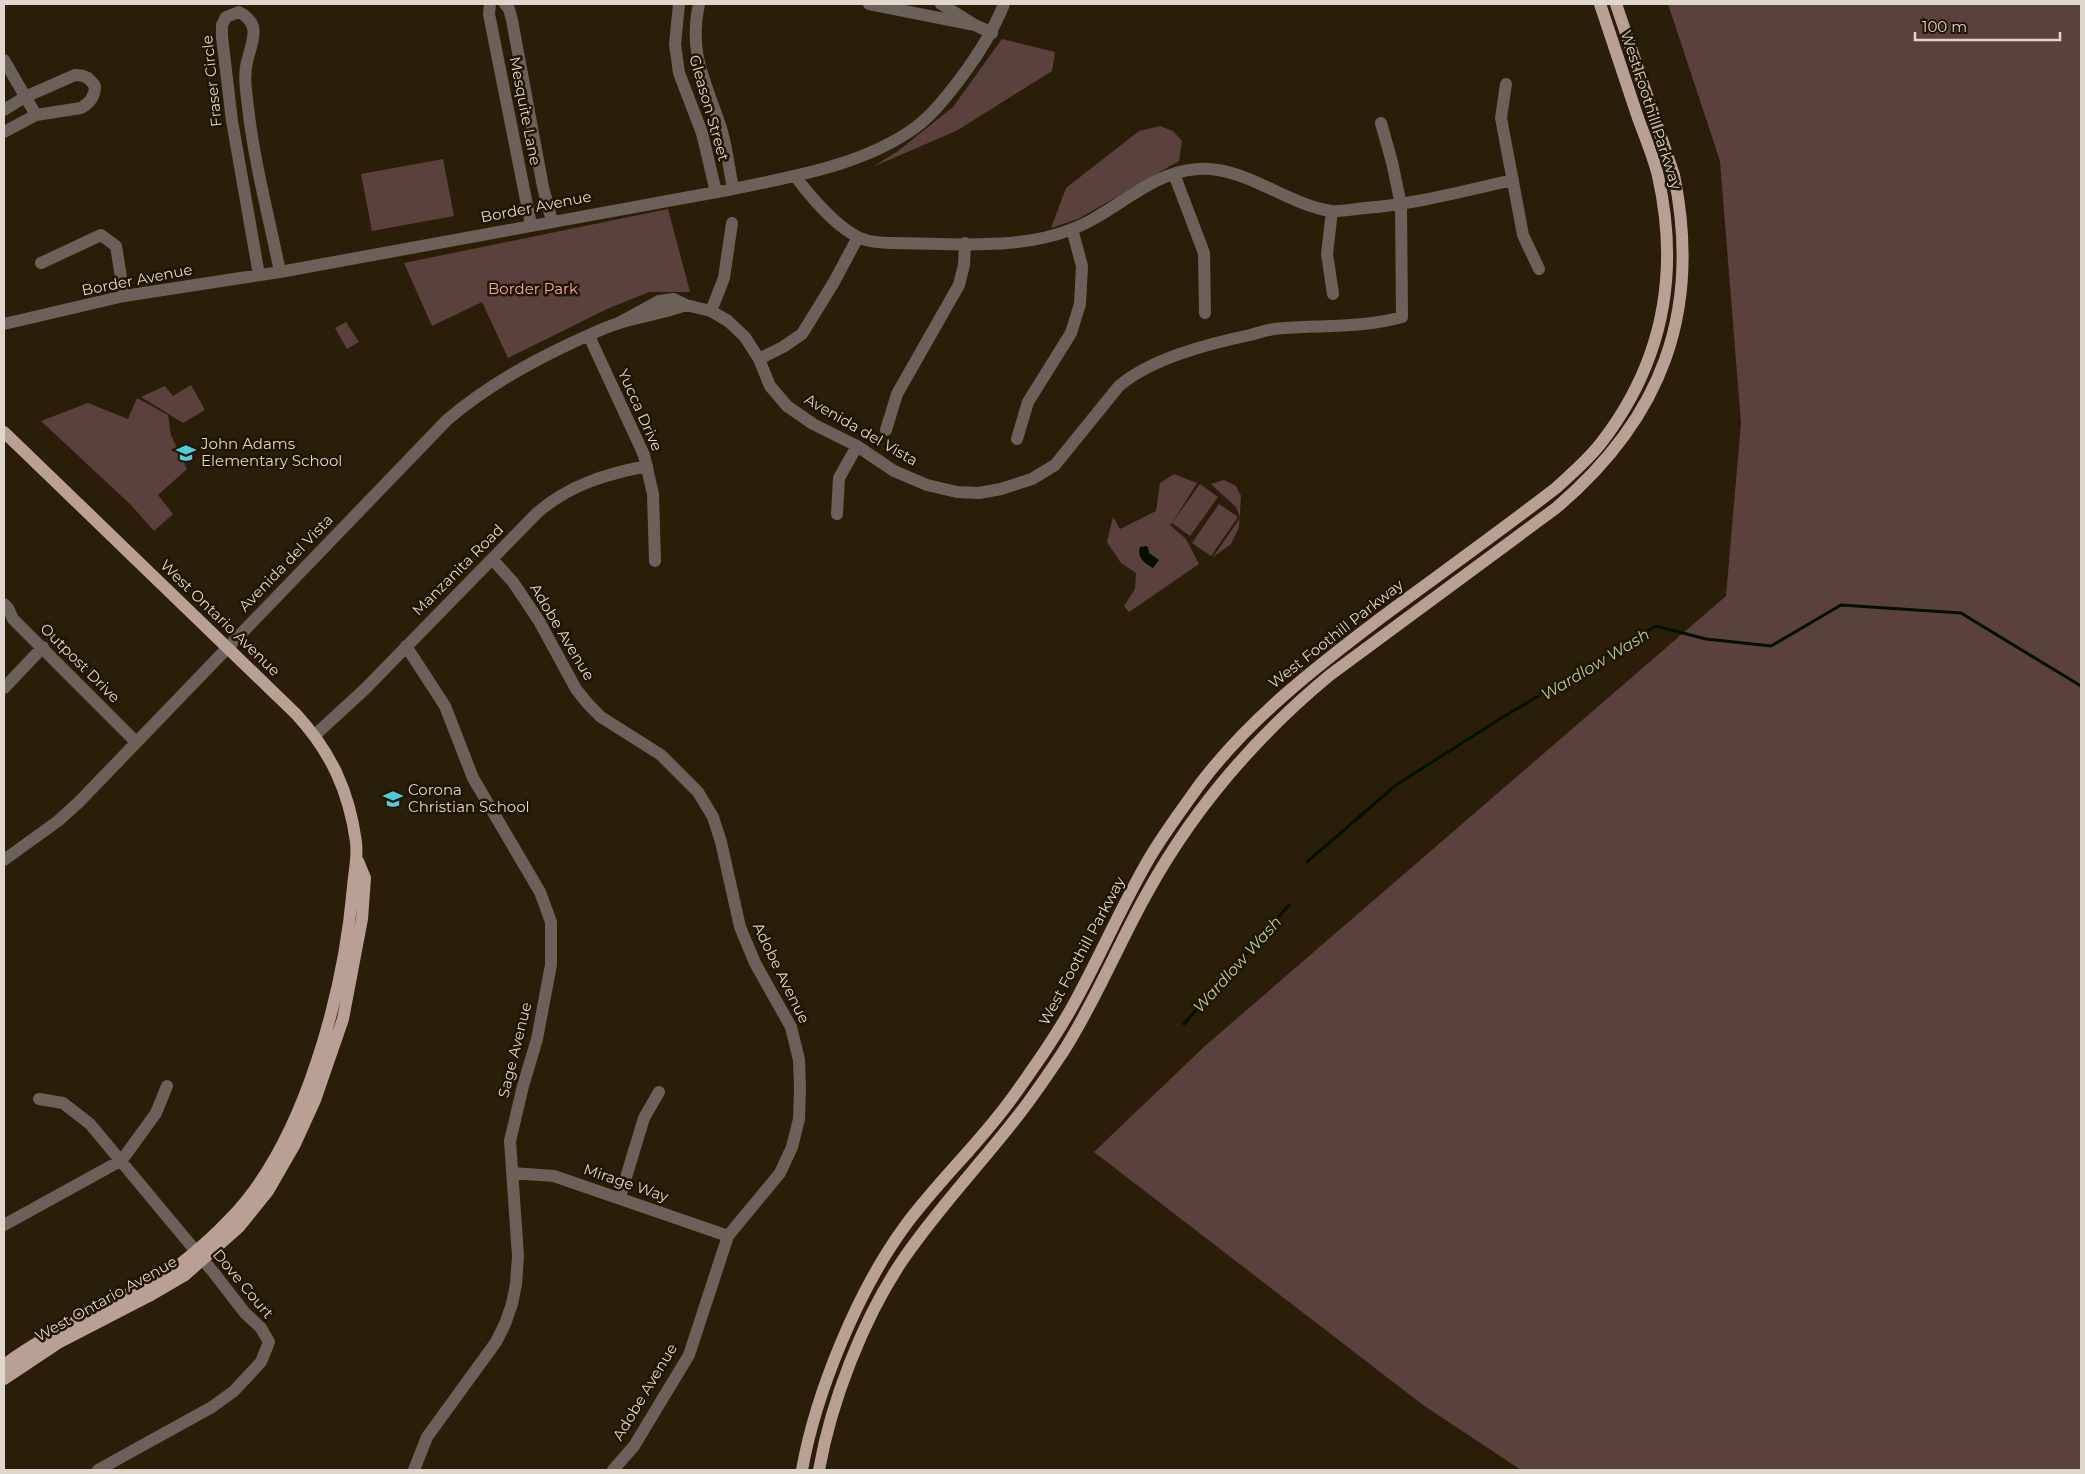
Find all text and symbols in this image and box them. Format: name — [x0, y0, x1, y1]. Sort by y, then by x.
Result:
scale bar — [1915, 10, 2060, 42]
text: 100 m — [1922, 17, 1967, 36]
street label: West Foothill Parkway — [1617, 28, 1686, 193]
street label: Fraser Circle — [197, 34, 226, 128]
street label: Gleason Street — [685, 53, 734, 163]
street label: Mesquite Lane — [506, 55, 545, 167]
street label: Border Avenue — [479, 186, 593, 227]
street label: Border Avenue — [80, 259, 194, 300]
park label: Border Park — [488, 279, 578, 298]
street label: Yucca Drive — [614, 366, 667, 454]
street label: Avenida del Vista — [801, 389, 921, 470]
place label: John Adams Elementary School — [200, 434, 342, 470]
school or university icon: John Adams Elementary School — [175, 442, 197, 464]
street label: Avenida del Vista — [234, 510, 337, 615]
street label: Manzanita Road — [408, 520, 507, 619]
street label: West Ontario Avenue — [156, 555, 284, 680]
street label: West Foothill Parkway — [1264, 574, 1408, 692]
street label: Adobe Avenue — [526, 580, 599, 684]
street label: Outpost Drive — [37, 619, 124, 706]
water label: Wardlow Wash — [1538, 625, 1653, 704]
place label: Corona Christian School — [408, 780, 530, 816]
school or university icon: Corona Christian School — [382, 788, 404, 810]
street label: West Foothill Parkway — [1034, 872, 1129, 1029]
water label: Wardlow Wash — [1189, 912, 1286, 1016]
street label: Adobe Avenue — [749, 919, 814, 1026]
street label: Sage Avenue — [493, 1000, 536, 1100]
street label: Mirage Way — [581, 1159, 672, 1206]
street label: Dove Court — [209, 1245, 278, 1322]
street label: West Ontario Avenue — [31, 1252, 180, 1346]
street label: Adobe Avenue — [608, 1340, 681, 1444]

